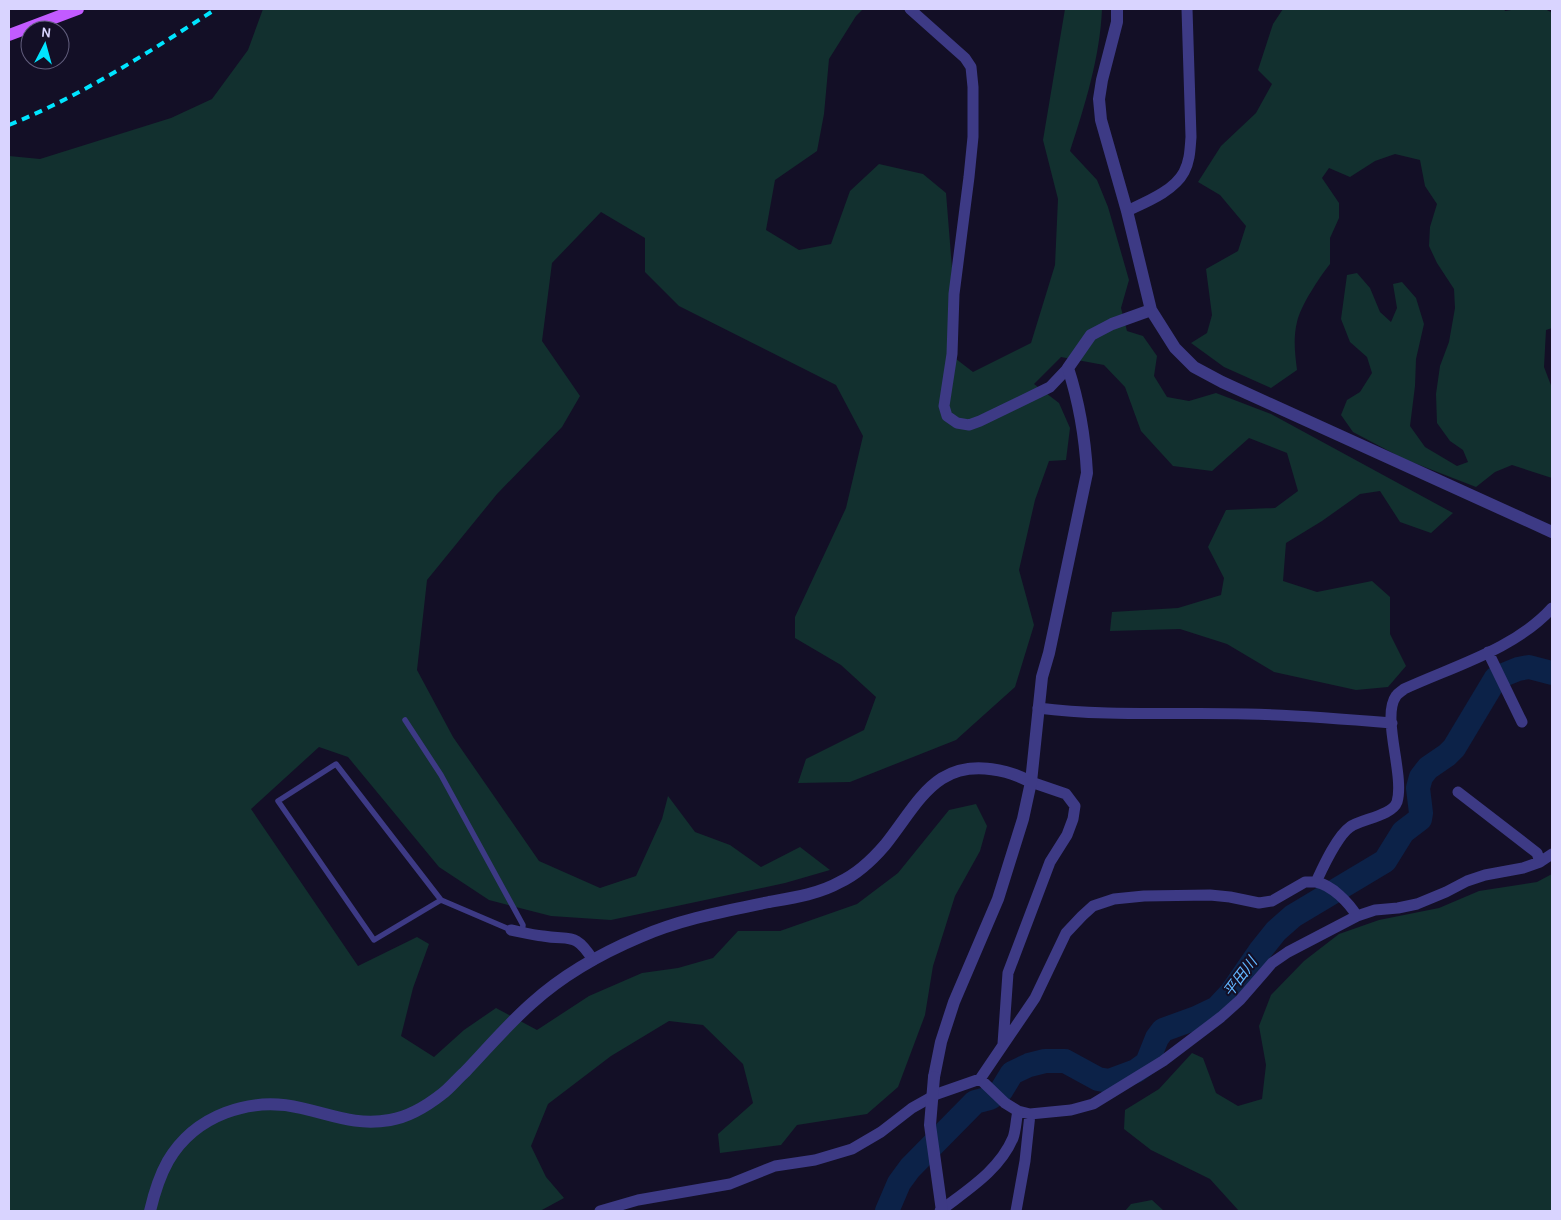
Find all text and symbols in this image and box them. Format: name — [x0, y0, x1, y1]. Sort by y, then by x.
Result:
north arrow — [20, 20, 70, 70]
text: N — [40, 24, 52, 42]
water label: 平田川 — [1219, 952, 1262, 1000]

